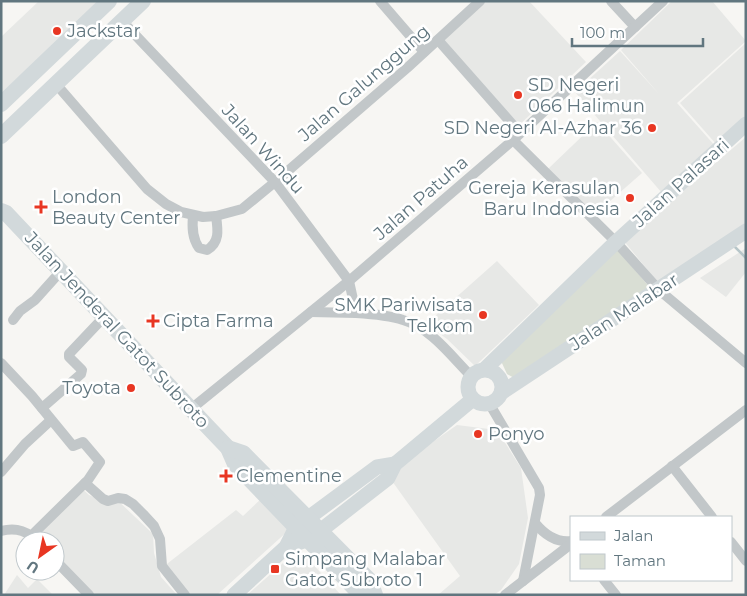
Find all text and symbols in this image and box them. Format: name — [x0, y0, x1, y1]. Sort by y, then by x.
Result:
scale bar — [572, 15, 703, 47]
place label: Jackstar — [66, 20, 141, 42]
street label: Jalan Galunggung — [293, 20, 434, 147]
text: 100 m — [580, 23, 625, 42]
marker: Jackstar — [51, 25, 63, 37]
place label: SD Negeri 066 Halimun — [528, 74, 645, 117]
marker: SD Negeri 066 Halimun — [512, 89, 524, 101]
street label: Jalan Windu — [216, 99, 309, 198]
place label: SD Negeri Al-Azhar 36 — [444, 117, 642, 139]
marker: SD Negeri Al-Azhar 36 — [646, 122, 658, 134]
street label: Jalan Palasari — [628, 134, 734, 233]
street label: Jalan Patuha — [369, 151, 473, 245]
place label: Gereja Kerasulan Baru Indonesia — [468, 177, 620, 220]
place label: London Beauty Center — [52, 186, 180, 229]
marker: Gereja Kerasulan Baru Indonesia — [624, 192, 636, 204]
marker: London Beauty Center — [34, 200, 48, 214]
street label: Jalan Jenderal Gatot Subroto — [19, 227, 214, 433]
street label: Jalan Malabar — [565, 269, 683, 356]
place label: SMK Pariwisata Telkom — [334, 294, 473, 337]
marker: SMK Pariwisata Telkom — [477, 309, 489, 321]
place label: Cipta Farma — [163, 310, 274, 332]
marker: Cipta Farma — [147, 315, 159, 327]
place label: Toyota — [62, 377, 121, 399]
marker: Toyota — [125, 382, 137, 394]
place label: Ponyo — [488, 423, 545, 445]
marker: Ponyo — [472, 428, 484, 440]
place label: Clementine — [236, 465, 342, 487]
marker: Clementine — [220, 470, 232, 482]
legend — [570, 516, 732, 581]
text: Jalan — [613, 526, 653, 545]
north arrow — [15, 531, 65, 581]
place label: Simpang Malabar Gatot Subroto 1 — [285, 548, 445, 591]
text: Taman — [614, 551, 666, 570]
text: U — [23, 556, 42, 577]
marker: Simpang Malabar Gatot Subroto 1 — [269, 563, 281, 575]

